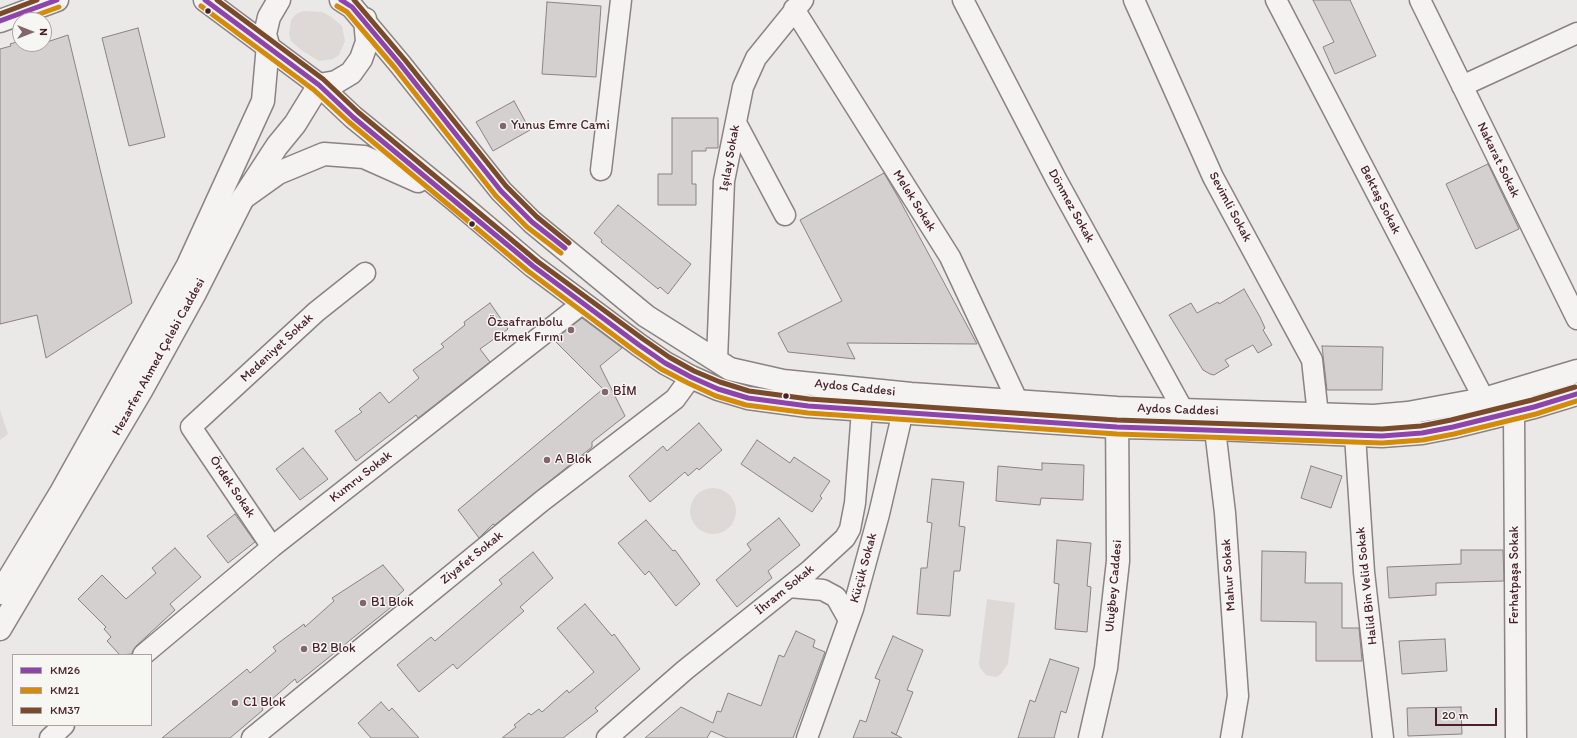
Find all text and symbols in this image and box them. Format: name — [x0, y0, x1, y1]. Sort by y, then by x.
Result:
unlabelled marker — [203, 6, 213, 16]
north arrow — [12, 12, 52, 52]
text: N — [37, 28, 50, 36]
place label: Yunus Emre Cami — [511, 118, 610, 134]
street label: Nakarat Sokak — [1473, 120, 1523, 200]
marker: Yunus Emre Cami — [498, 121, 508, 131]
street label: Işılay Sokak — [716, 124, 744, 192]
street label: Bektaş Sokak — [1356, 163, 1404, 237]
street label: Dönmez Sokak — [1044, 166, 1098, 246]
street label: Melek Sokak — [889, 167, 939, 235]
street label: Sevimli Sokak — [1205, 169, 1255, 245]
unlabelled marker — [467, 219, 477, 229]
street label: Hezarfen Ahmed Çelebi Caddesi — [109, 275, 209, 439]
street label: Medeniyet Sokak — [237, 310, 317, 386]
place label: Özsafranbolu Ekmek Fırını — [487, 315, 563, 346]
marker: Özsafranbolu Ekmek Fırını — [566, 325, 576, 335]
street label: Aydos Caddesi — [814, 376, 896, 400]
place label: BİM — [613, 384, 637, 400]
marker: BİM — [600, 387, 610, 397]
unlabelled marker — [781, 391, 791, 401]
street label: Aydos Caddesi — [1137, 401, 1219, 419]
street label: Kumru Sokak — [327, 448, 395, 506]
place label: A Blok — [555, 452, 592, 468]
street label: Ördek Sokak — [206, 453, 258, 521]
marker: A Blok — [542, 455, 552, 465]
street label: Halid Bin Velid Sokak — [1353, 526, 1381, 646]
street label: Ferhatpaşa Sokak — [1507, 526, 1523, 624]
street label: Ziyafet Sokak — [438, 528, 506, 588]
street label: Küçük Sokak — [847, 531, 881, 605]
street label: Mahur Sokak — [1219, 538, 1239, 612]
street label: Uluğbey Caddesi — [1102, 539, 1126, 633]
street label: İhram Sokak — [752, 562, 818, 618]
place label: B1 Blok — [371, 595, 414, 611]
marker: B1 Blok — [358, 598, 368, 608]
place label: B2 Blok — [312, 641, 356, 657]
marker: B2 Blok — [299, 644, 309, 654]
legend — [12, 654, 152, 726]
text: KM26 — [50, 663, 80, 677]
text: KM21 — [50, 683, 79, 697]
place label: C1 Blok — [243, 695, 286, 711]
marker: C1 Blok — [230, 698, 240, 708]
scale bar — [1437, 700, 1499, 726]
text: KM37 — [50, 703, 80, 717]
text: 20 m — [1442, 708, 1469, 722]

